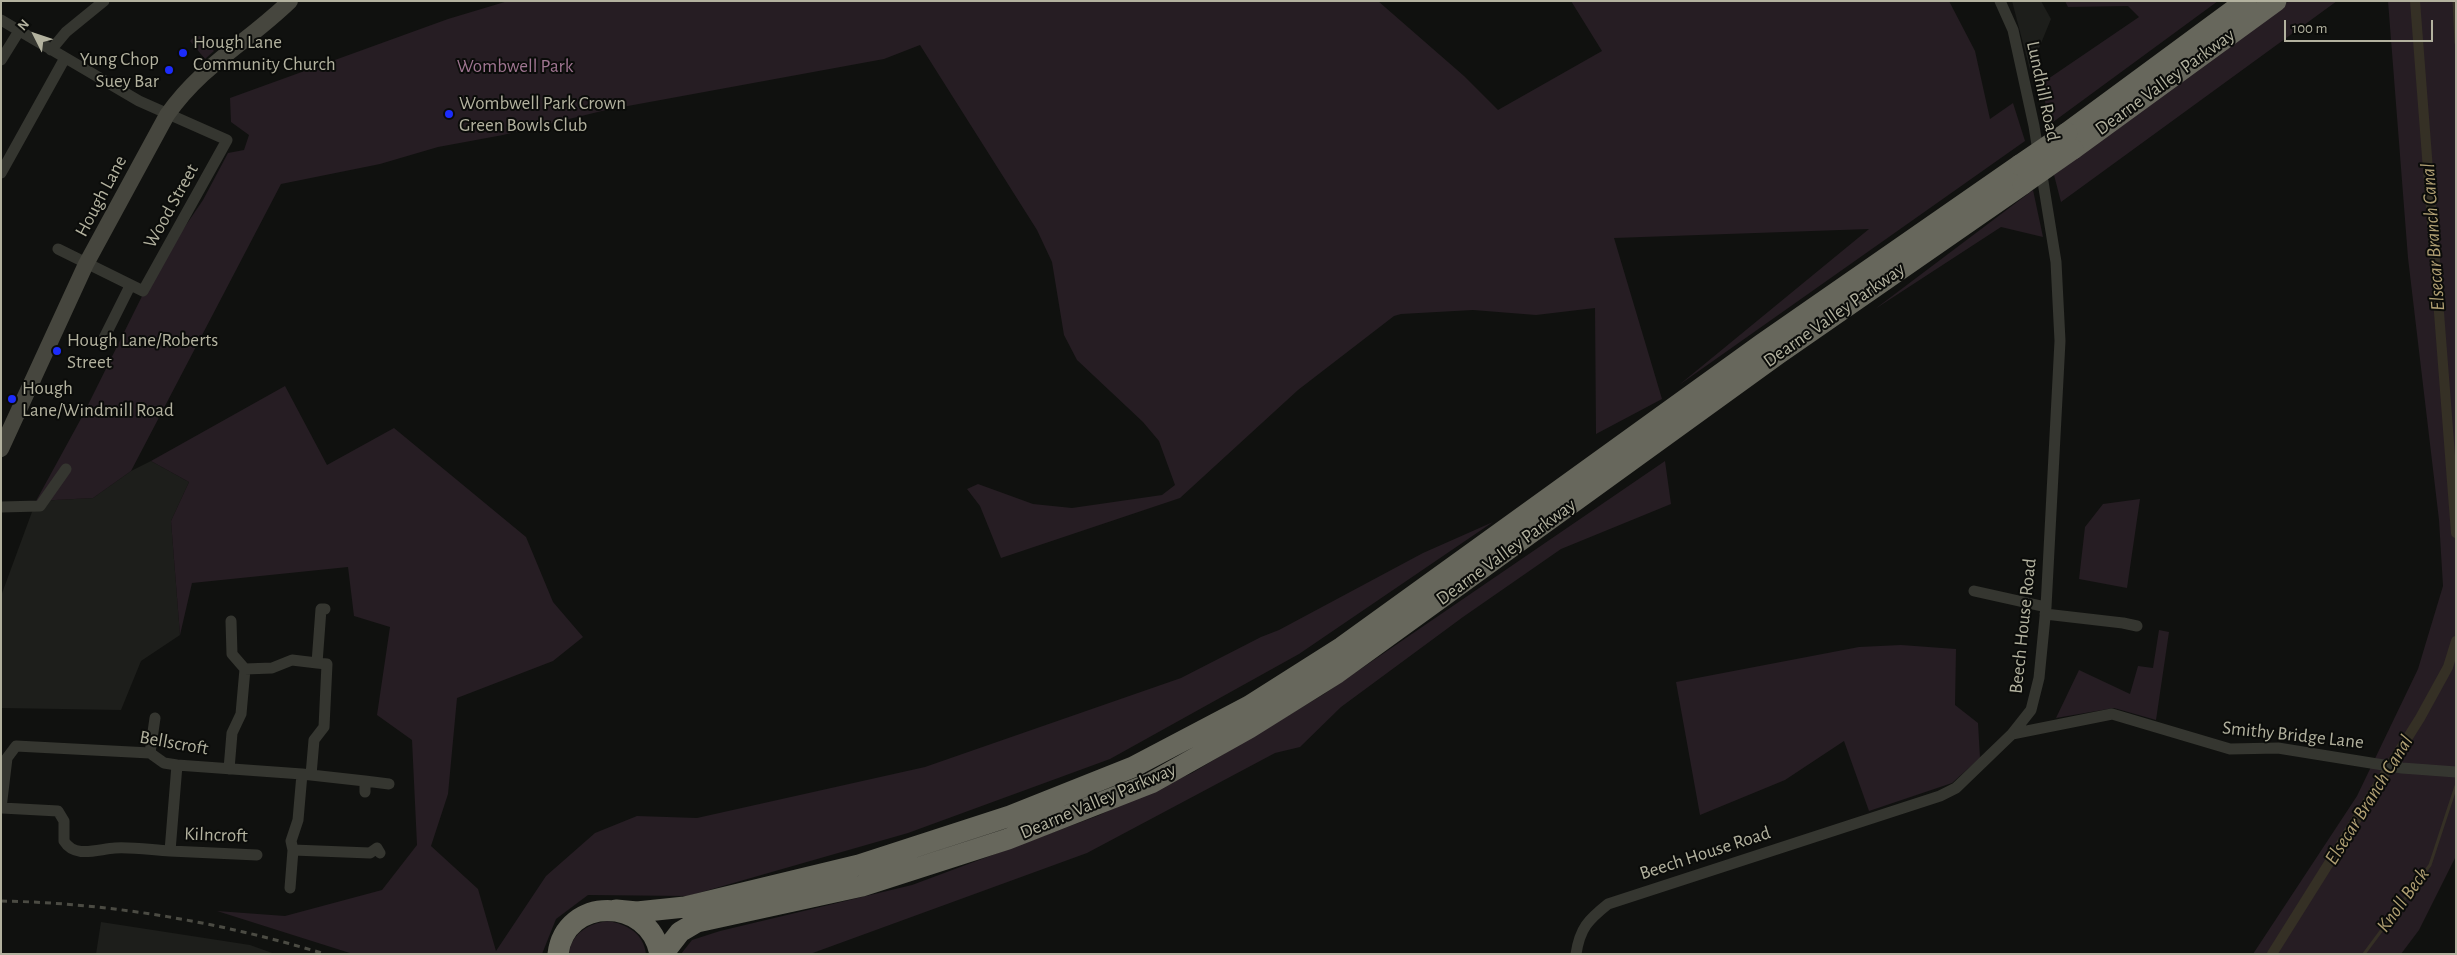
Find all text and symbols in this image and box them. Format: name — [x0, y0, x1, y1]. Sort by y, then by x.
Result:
north arrow — [10, 10, 60, 60]
scale bar — [2287, 10, 2436, 42]
text: N — [15, 17, 32, 33]
text: 100 m — [2292, 21, 2327, 36]
street label: Dearne Valley Parkway — [2091, 24, 2239, 140]
place label: Hough Lane Community Church — [193, 31, 336, 75]
street label: Lundhill Road — [2021, 39, 2065, 143]
marker: Hough Lane Community Church — [177, 47, 189, 59]
place label: Yung Chop Suey Bar — [80, 48, 159, 92]
park label: Wombwell Park — [457, 55, 573, 77]
marker: Yung Chop Suey Bar — [163, 64, 175, 76]
place label: Wombwell Park Crown Green Bowls Club — [459, 92, 626, 136]
marker: Wombwell Park Crown Green Bowls Club — [443, 108, 455, 120]
street label: Hough Lane — [70, 151, 132, 241]
street label: Wood Street — [139, 160, 203, 252]
water label: Elsecar Branch Canal — [2416, 162, 2450, 312]
street label: Dearne Valley Parkway — [1759, 258, 1909, 372]
place label: Hough Lane/Roberts Street — [67, 329, 218, 373]
marker: Hough Lane/Roberts Street — [51, 345, 63, 357]
place label: Hough Lane/Windmill Road — [22, 377, 174, 421]
marker: Hough Lane/Windmill Road — [6, 393, 18, 405]
street label: Dearne Valley Parkway — [1432, 494, 1580, 610]
street label: Beech House Road — [2005, 557, 2041, 695]
street label: Smithy Bridge Lane — [2221, 716, 2365, 754]
street label: Bellscroft — [138, 726, 210, 760]
water label: Elsecar Branch Canal — [2320, 731, 2418, 869]
street label: Dearne Valley Parkway — [1017, 758, 1179, 844]
street label: Beech House Road — [1637, 821, 1773, 885]
street label: Kilncroft — [184, 822, 248, 848]
water label: Knoll Beck — [2371, 863, 2435, 937]

